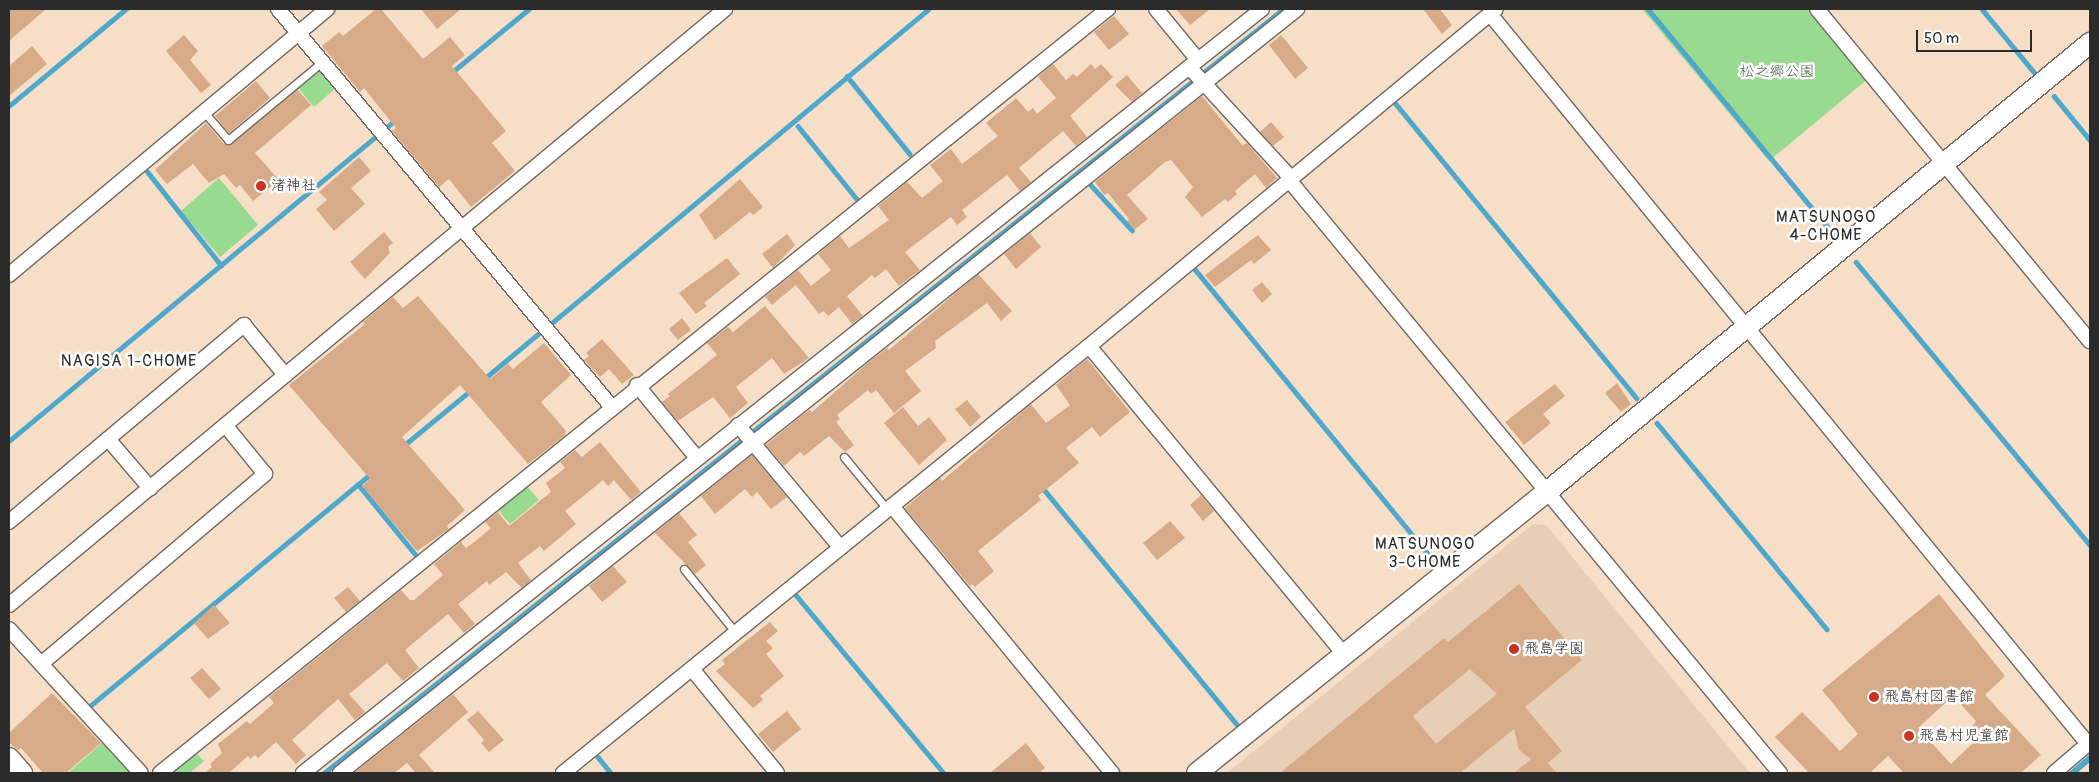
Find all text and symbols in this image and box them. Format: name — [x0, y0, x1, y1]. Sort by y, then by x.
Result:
scale bar — [1919, 20, 2035, 52]
text: 50 m — [1924, 29, 1959, 48]
park label: 松之郷公園 — [1740, 63, 1814, 81]
place label: 渚神社 — [271, 177, 316, 195]
marker: 渚神社 — [255, 180, 267, 192]
district label: MATSUNOGO 4-CHOME — [1775, 207, 1877, 245]
district label: NAGISA 1-CHOME — [59, 351, 199, 371]
district label: MATSUNOGO 3-CHOME — [1374, 534, 1476, 572]
place label: 飛島学園 — [1524, 640, 1584, 658]
marker: 飛島学園 — [1508, 643, 1520, 655]
place label: 飛島村図書館 — [1884, 688, 1974, 706]
marker: 飛島村図書館 — [1868, 691, 1880, 703]
place label: 飛島村児童館 — [1919, 727, 2009, 745]
marker: 飛島村児童館 — [1903, 730, 1915, 742]

